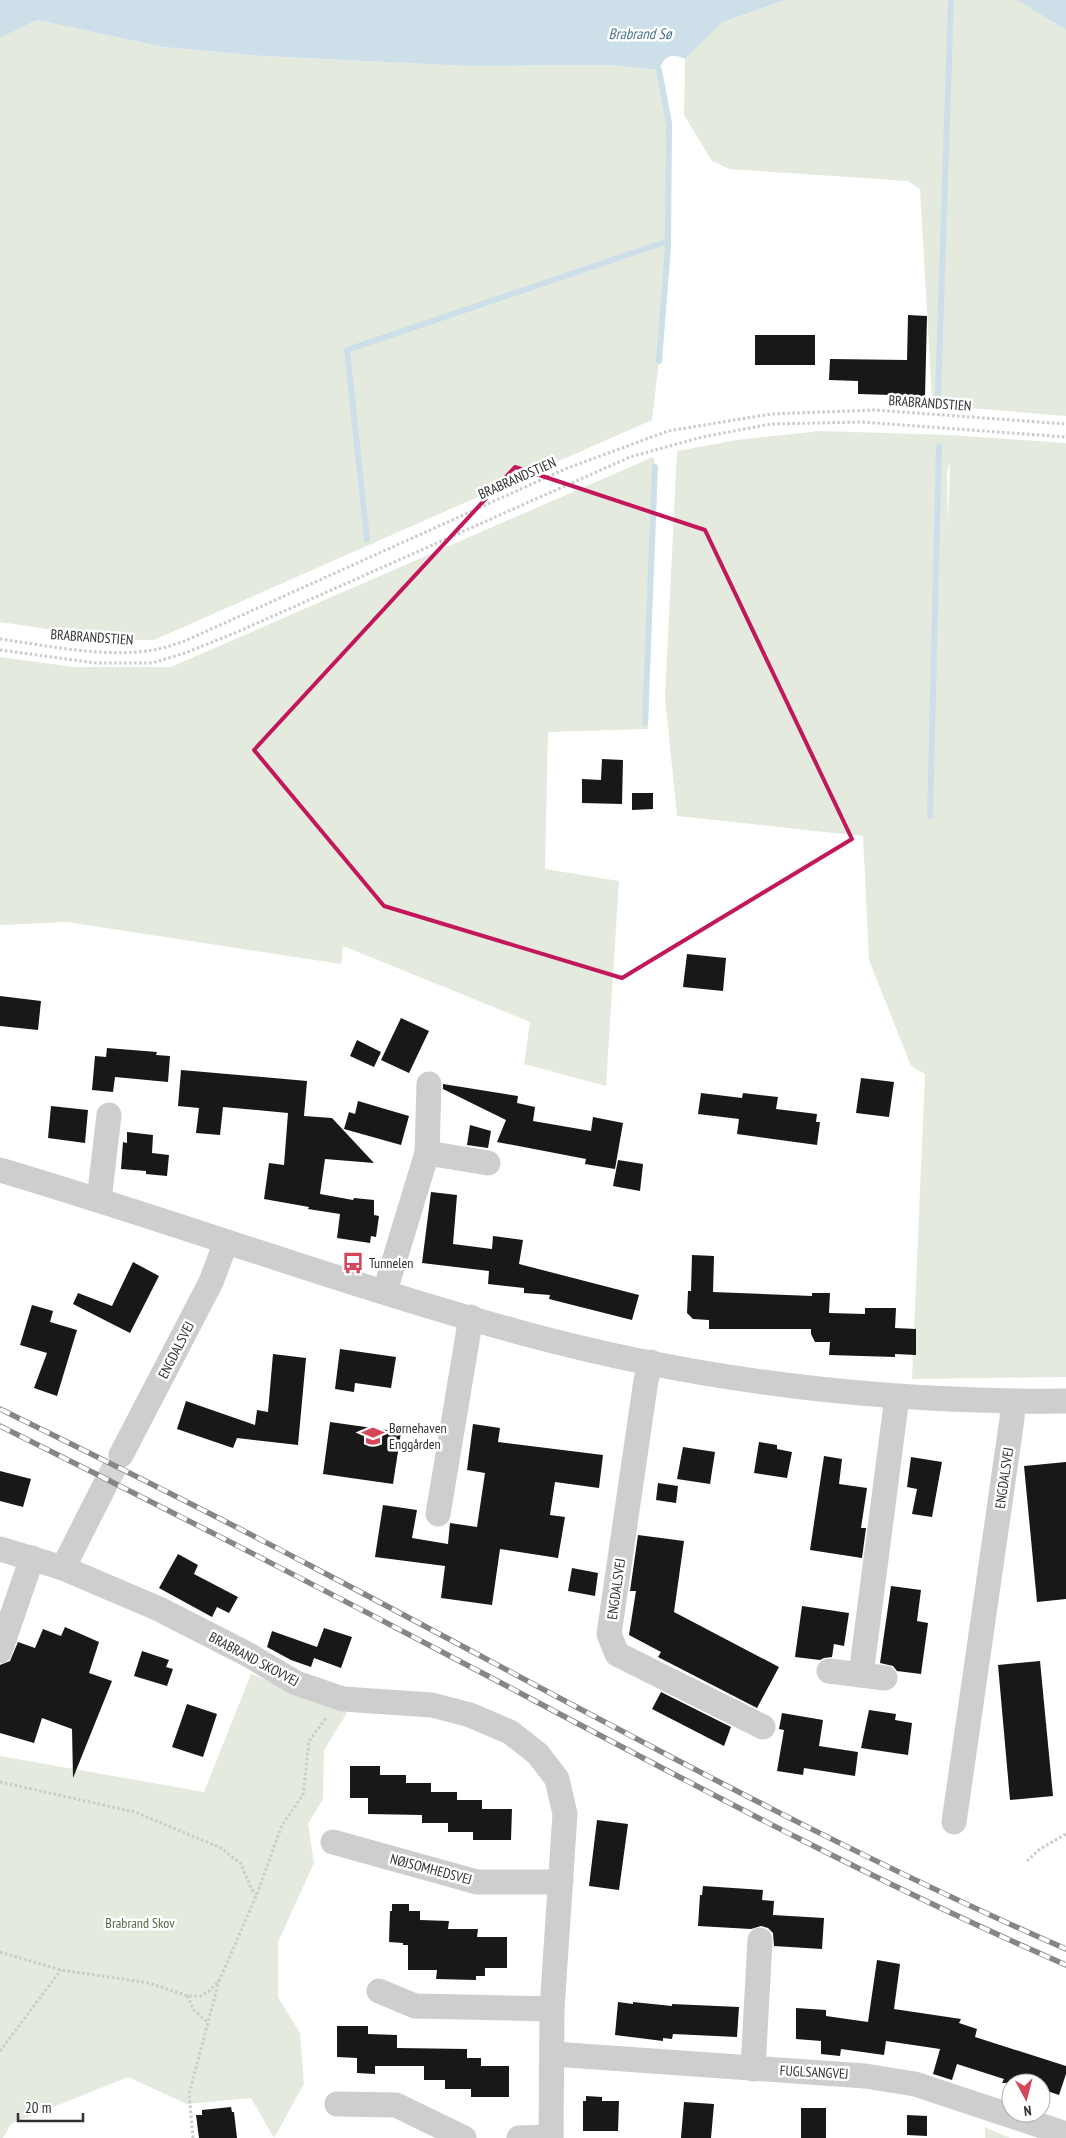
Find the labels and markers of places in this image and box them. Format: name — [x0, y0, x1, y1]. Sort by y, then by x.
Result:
bus stop icon: Tunnelen — [340, 1250, 366, 1276]
place label: Tunnelen — [369, 1254, 413, 1272]
place label: Børnehaven Enggården — [389, 1419, 447, 1453]
school or university icon: Børnehaven Enggården — [360, 1423, 386, 1449]

